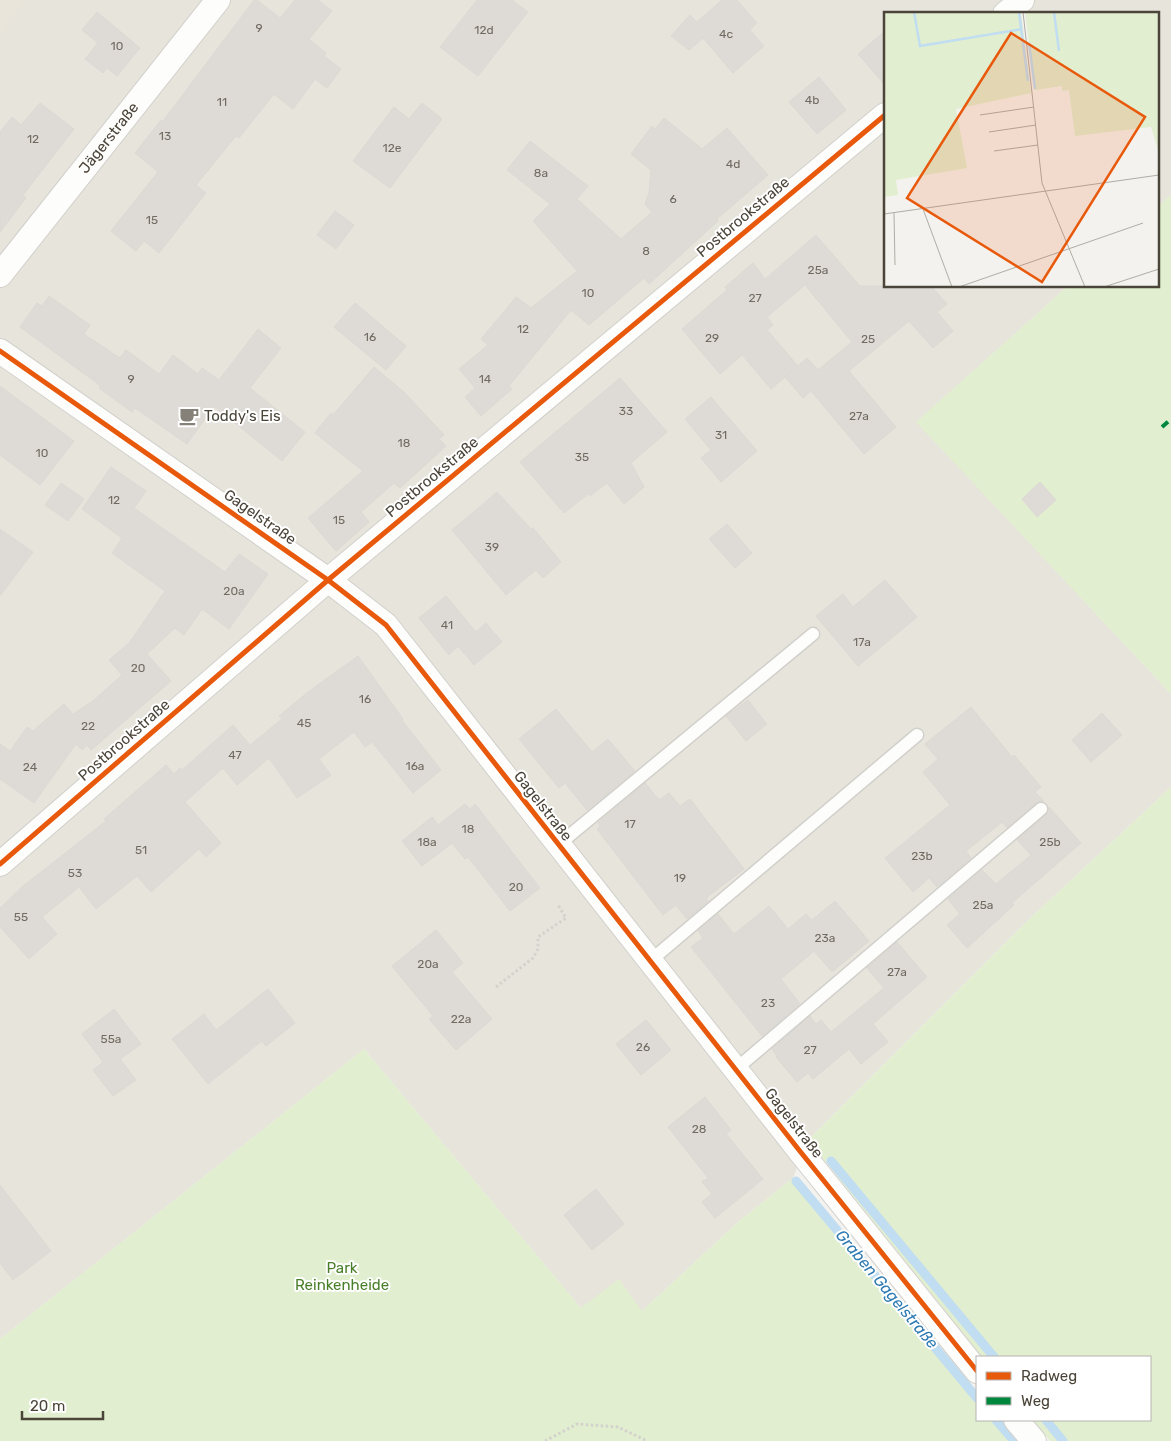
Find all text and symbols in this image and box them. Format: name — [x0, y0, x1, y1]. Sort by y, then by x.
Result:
inset map — [884, 12, 1158, 288]
house number: 9 — [255, 21, 263, 35]
house number: 12d — [474, 23, 494, 37]
house number: 4c — [719, 27, 733, 41]
house number: 10 — [111, 39, 123, 53]
house number: 4b — [805, 93, 819, 107]
house number: 11 — [217, 95, 227, 109]
street label: Jägerstraße — [75, 99, 142, 177]
house number: 13 — [159, 129, 171, 143]
house number: 12 — [27, 132, 39, 146]
house number: 12e — [383, 141, 402, 155]
house number: 4d — [726, 157, 740, 171]
house number: 8a — [534, 166, 548, 180]
street label: Postbrookstraße — [693, 173, 793, 261]
house number: 6 — [669, 192, 677, 206]
house number: 15 — [146, 213, 158, 227]
house number: 8 — [642, 244, 650, 258]
house number: 25a — [808, 263, 828, 277]
house number: 10 — [582, 286, 594, 300]
house number: 27 — [748, 291, 762, 305]
house number: 12 — [517, 322, 529, 336]
house number: 16 — [364, 330, 376, 344]
house number: 29 — [705, 331, 719, 345]
house number: 25 — [861, 332, 875, 346]
house number: 9 — [127, 372, 135, 386]
house number: 14 — [479, 372, 492, 386]
house number: 33 — [619, 404, 633, 418]
cafe icon: Toddy's Eis — [178, 405, 200, 427]
place label: Toddy's Eis — [204, 407, 281, 425]
house number: 27a — [849, 409, 869, 423]
house number: 31 — [715, 428, 727, 442]
street label: Postbrookstraße — [382, 433, 482, 521]
house number: 18 — [398, 436, 410, 450]
house number: 10 — [36, 446, 48, 460]
house number: 35 — [575, 450, 589, 464]
street label: Gagelstraße — [220, 486, 300, 548]
house number: 12 — [108, 493, 120, 507]
house number: 15 — [333, 513, 345, 527]
house number: 39 — [485, 540, 499, 554]
house number: 20a — [223, 584, 245, 598]
house number: 41 — [441, 618, 453, 632]
house number: 17a — [853, 635, 871, 649]
house number: 20 — [131, 661, 145, 675]
house number: 16 — [359, 692, 371, 706]
street label: Postbrookstraße — [74, 695, 174, 785]
house number: 45 — [297, 716, 311, 730]
house number: 22 — [81, 719, 95, 733]
house number: 47 — [228, 748, 242, 762]
house number: 16a — [406, 759, 425, 773]
house number: 24 — [23, 760, 38, 774]
street label: Gagelstraße — [510, 767, 576, 845]
house number: 17 — [624, 817, 636, 831]
house number: 18 — [462, 822, 474, 836]
house number: 18a — [417, 835, 437, 849]
house number: 25b — [1039, 835, 1061, 849]
house number: 51 — [135, 843, 147, 857]
house number: 23b — [911, 849, 933, 863]
house number: 53 — [68, 866, 82, 880]
house number: 19 — [674, 871, 686, 885]
house number: 20 — [509, 880, 523, 894]
house number: 25a — [973, 898, 993, 912]
house number: 55 — [14, 910, 28, 924]
house number: 23a — [815, 931, 835, 945]
house number: 20a — [417, 957, 439, 971]
house number: 27a — [887, 965, 907, 979]
house number: 23 — [761, 996, 775, 1010]
house number: 22a — [451, 1012, 471, 1026]
house number: 55a — [101, 1032, 121, 1046]
house number: 26 — [636, 1040, 650, 1054]
house number: 27 — [803, 1043, 817, 1057]
street label: Gagelstraße — [761, 1084, 827, 1162]
house number: 28 — [692, 1122, 706, 1136]
water label: Graben Gagelstraße — [832, 1226, 942, 1352]
park label: Park Reinkenheide — [295, 1259, 389, 1294]
legend — [976, 1356, 1151, 1421]
text: Radweg — [1021, 1367, 1077, 1385]
scale bar — [22, 1388, 104, 1420]
text: Weg — [1021, 1392, 1050, 1410]
text: 20 m — [30, 1397, 65, 1415]

